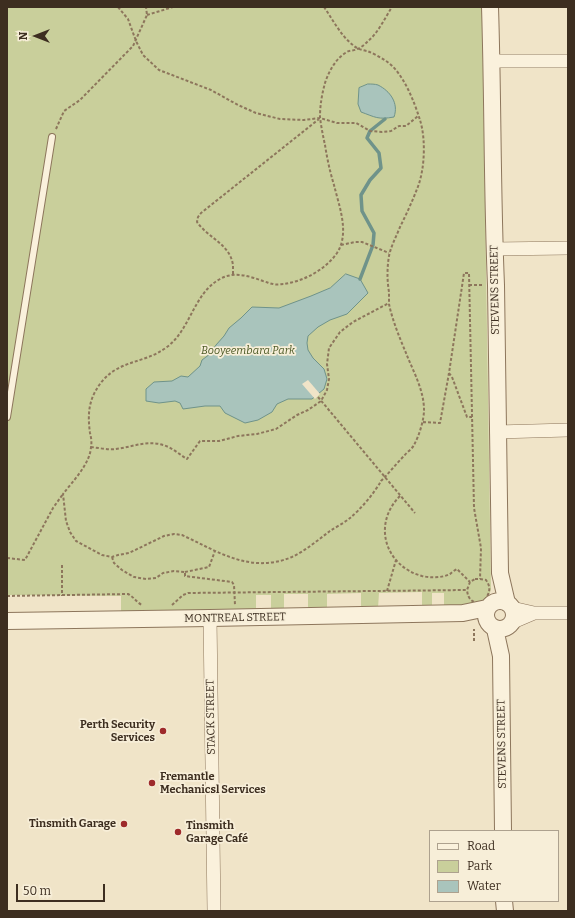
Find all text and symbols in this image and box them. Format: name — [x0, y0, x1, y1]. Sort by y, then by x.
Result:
north arrow — [16, 16, 56, 56]
text: N — [17, 32, 30, 40]
street label: STEVENS STREET — [488, 245, 502, 335]
park label: Booyeembara Park — [201, 344, 295, 358]
street label: MONTREAL STREET — [184, 611, 286, 625]
street label: STACK STREET — [204, 679, 218, 755]
street label: STEVENS STREET — [495, 699, 509, 789]
place label: Perth Security Services — [80, 718, 155, 744]
marker: Perth Security Services — [158, 726, 168, 736]
place label: Fremantle Mechanicsl Services — [160, 770, 266, 796]
marker: Fremantle Mechanicsl Services — [147, 778, 157, 788]
place label: Tinsmith Garage — [29, 817, 116, 831]
marker: Tinsmith Garage — [119, 819, 129, 829]
place label: Tinsmith Garage Café — [186, 819, 248, 845]
marker: Tinsmith Garage Café — [173, 827, 183, 837]
legend — [429, 830, 559, 902]
text: Road — [467, 839, 495, 853]
text: Park — [467, 859, 492, 873]
scale bar — [18, 876, 107, 902]
text: Water — [467, 879, 501, 893]
text: 50 m — [23, 884, 51, 898]

